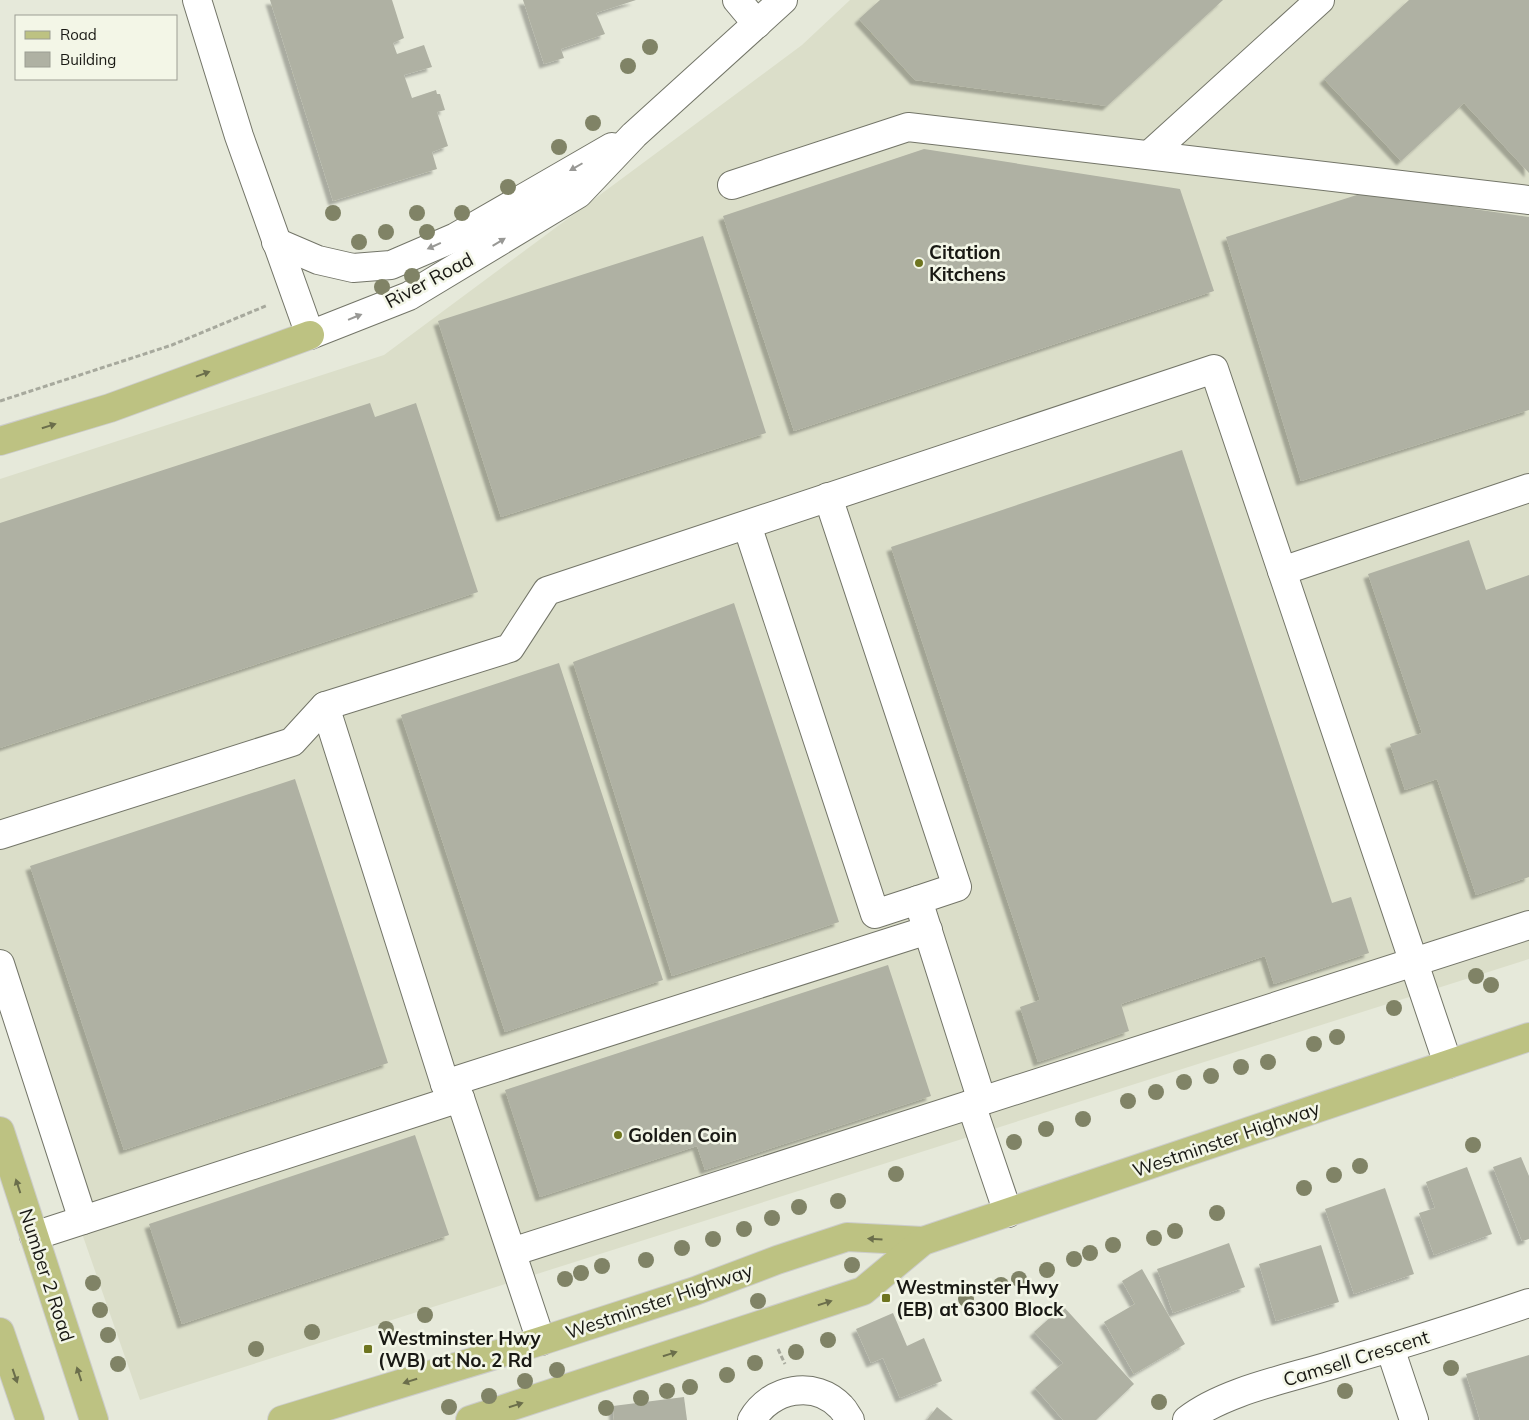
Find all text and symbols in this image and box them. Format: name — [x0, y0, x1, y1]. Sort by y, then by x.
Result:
legend — [15, 15, 178, 80]
text: Road — [60, 25, 97, 44]
text: Building — [60, 50, 116, 69]
one-way arrow — [569, 162, 583, 171]
one-way arrow — [492, 237, 505, 246]
place label: Citation Kitchens — [929, 240, 1006, 286]
one-way arrow — [427, 243, 441, 251]
street label: River Road — [381, 247, 477, 313]
marker: Citation Kitchens — [913, 257, 925, 269]
one-way arrow — [348, 313, 363, 321]
one-way arrow — [196, 370, 211, 377]
one-way arrow — [42, 422, 57, 429]
street label: Westminster Highway — [1129, 1096, 1323, 1182]
place label: Golden Coin — [628, 1123, 737, 1147]
marker: Golden Coin — [612, 1129, 624, 1141]
one-way arrow — [13, 1178, 21, 1193]
street label: Number 2 Road — [14, 1205, 80, 1345]
one-way arrow — [866, 1234, 882, 1242]
street label: Westminster Highway — [562, 1258, 756, 1344]
place label: Westminster Hwy (EB) at 6300 Block — [896, 1275, 1064, 1321]
marker: Westminster Hwy (EB) at 6300 Block — [880, 1292, 892, 1304]
one-way arrow — [817, 1299, 832, 1306]
street label: Camsell Crescent — [1280, 1324, 1432, 1392]
place label: Westminster Hwy (WB) at No. 2 Rd — [378, 1326, 541, 1372]
marker: Westminster Hwy (WB) at No. 2 Rd — [362, 1343, 374, 1355]
one-way arrow — [663, 1350, 678, 1357]
one-way arrow — [74, 1366, 82, 1381]
one-way arrow — [12, 1368, 19, 1383]
one-way arrow — [403, 1377, 418, 1385]
one-way arrow — [509, 1400, 524, 1408]

